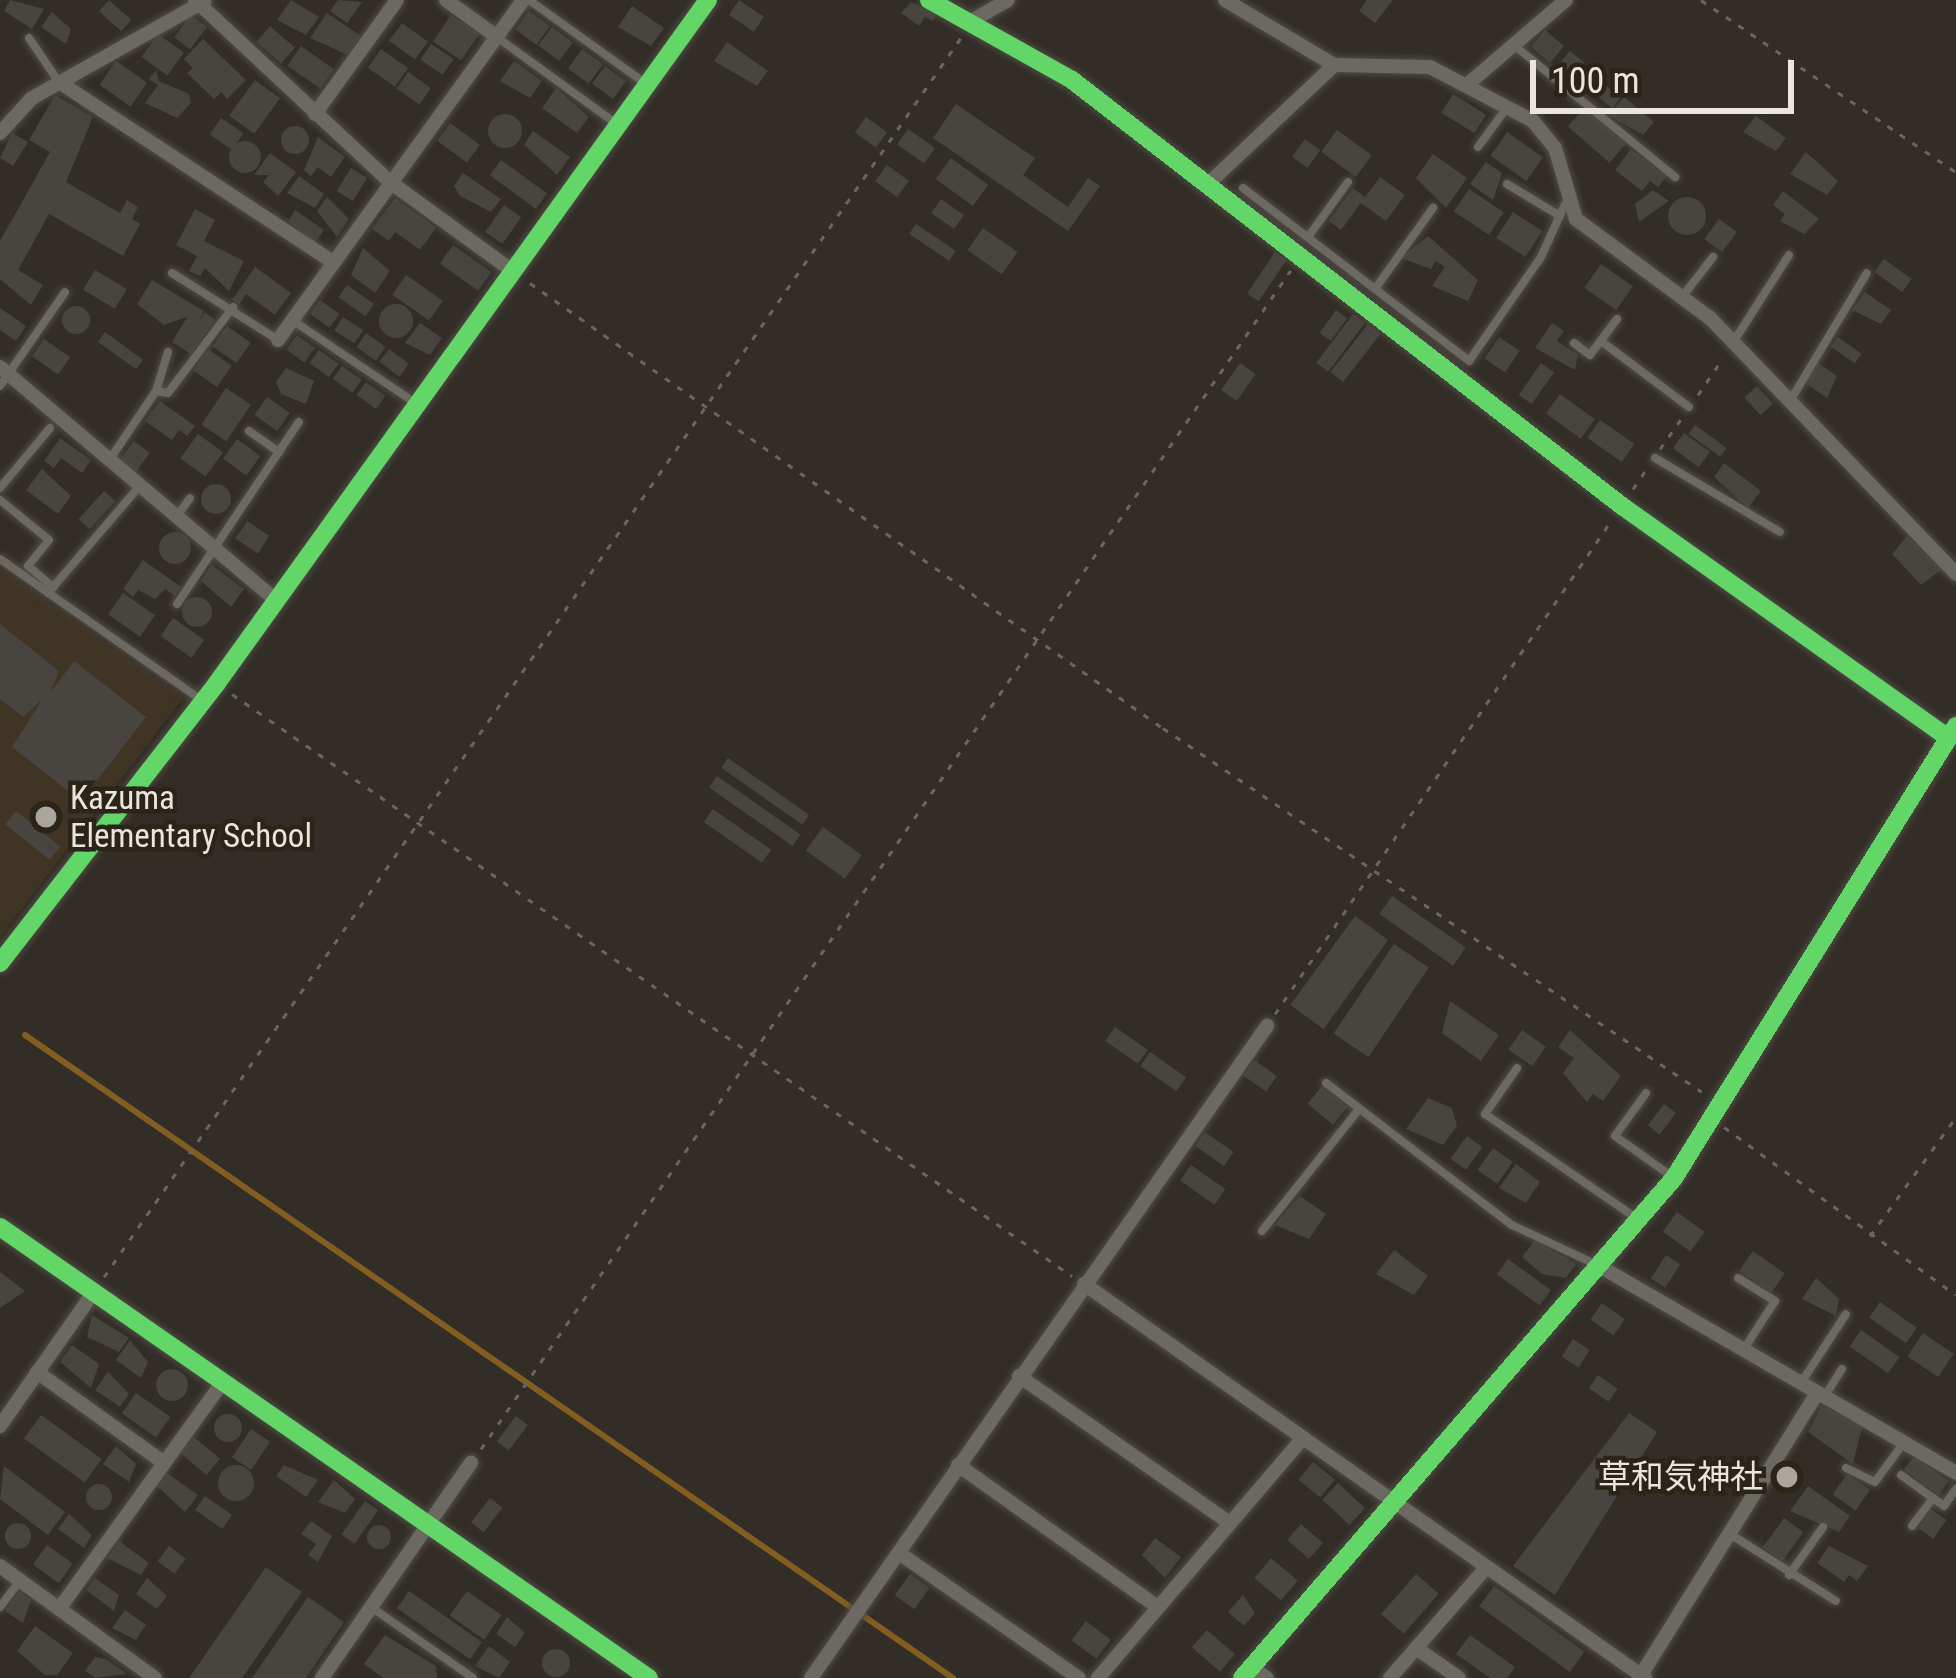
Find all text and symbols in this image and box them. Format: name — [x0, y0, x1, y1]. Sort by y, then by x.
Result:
scale bar — [1536, 36, 1800, 110]
text: 100 m — [1551, 60, 1640, 102]
place label: Kazuma Elementary School — [70, 778, 312, 856]
marker: Kazuma Elementary School — [33, 804, 59, 830]
place label: 草和気神社 — [1598, 1457, 1763, 1497]
marker: 草和気神社 — [1774, 1464, 1800, 1490]

